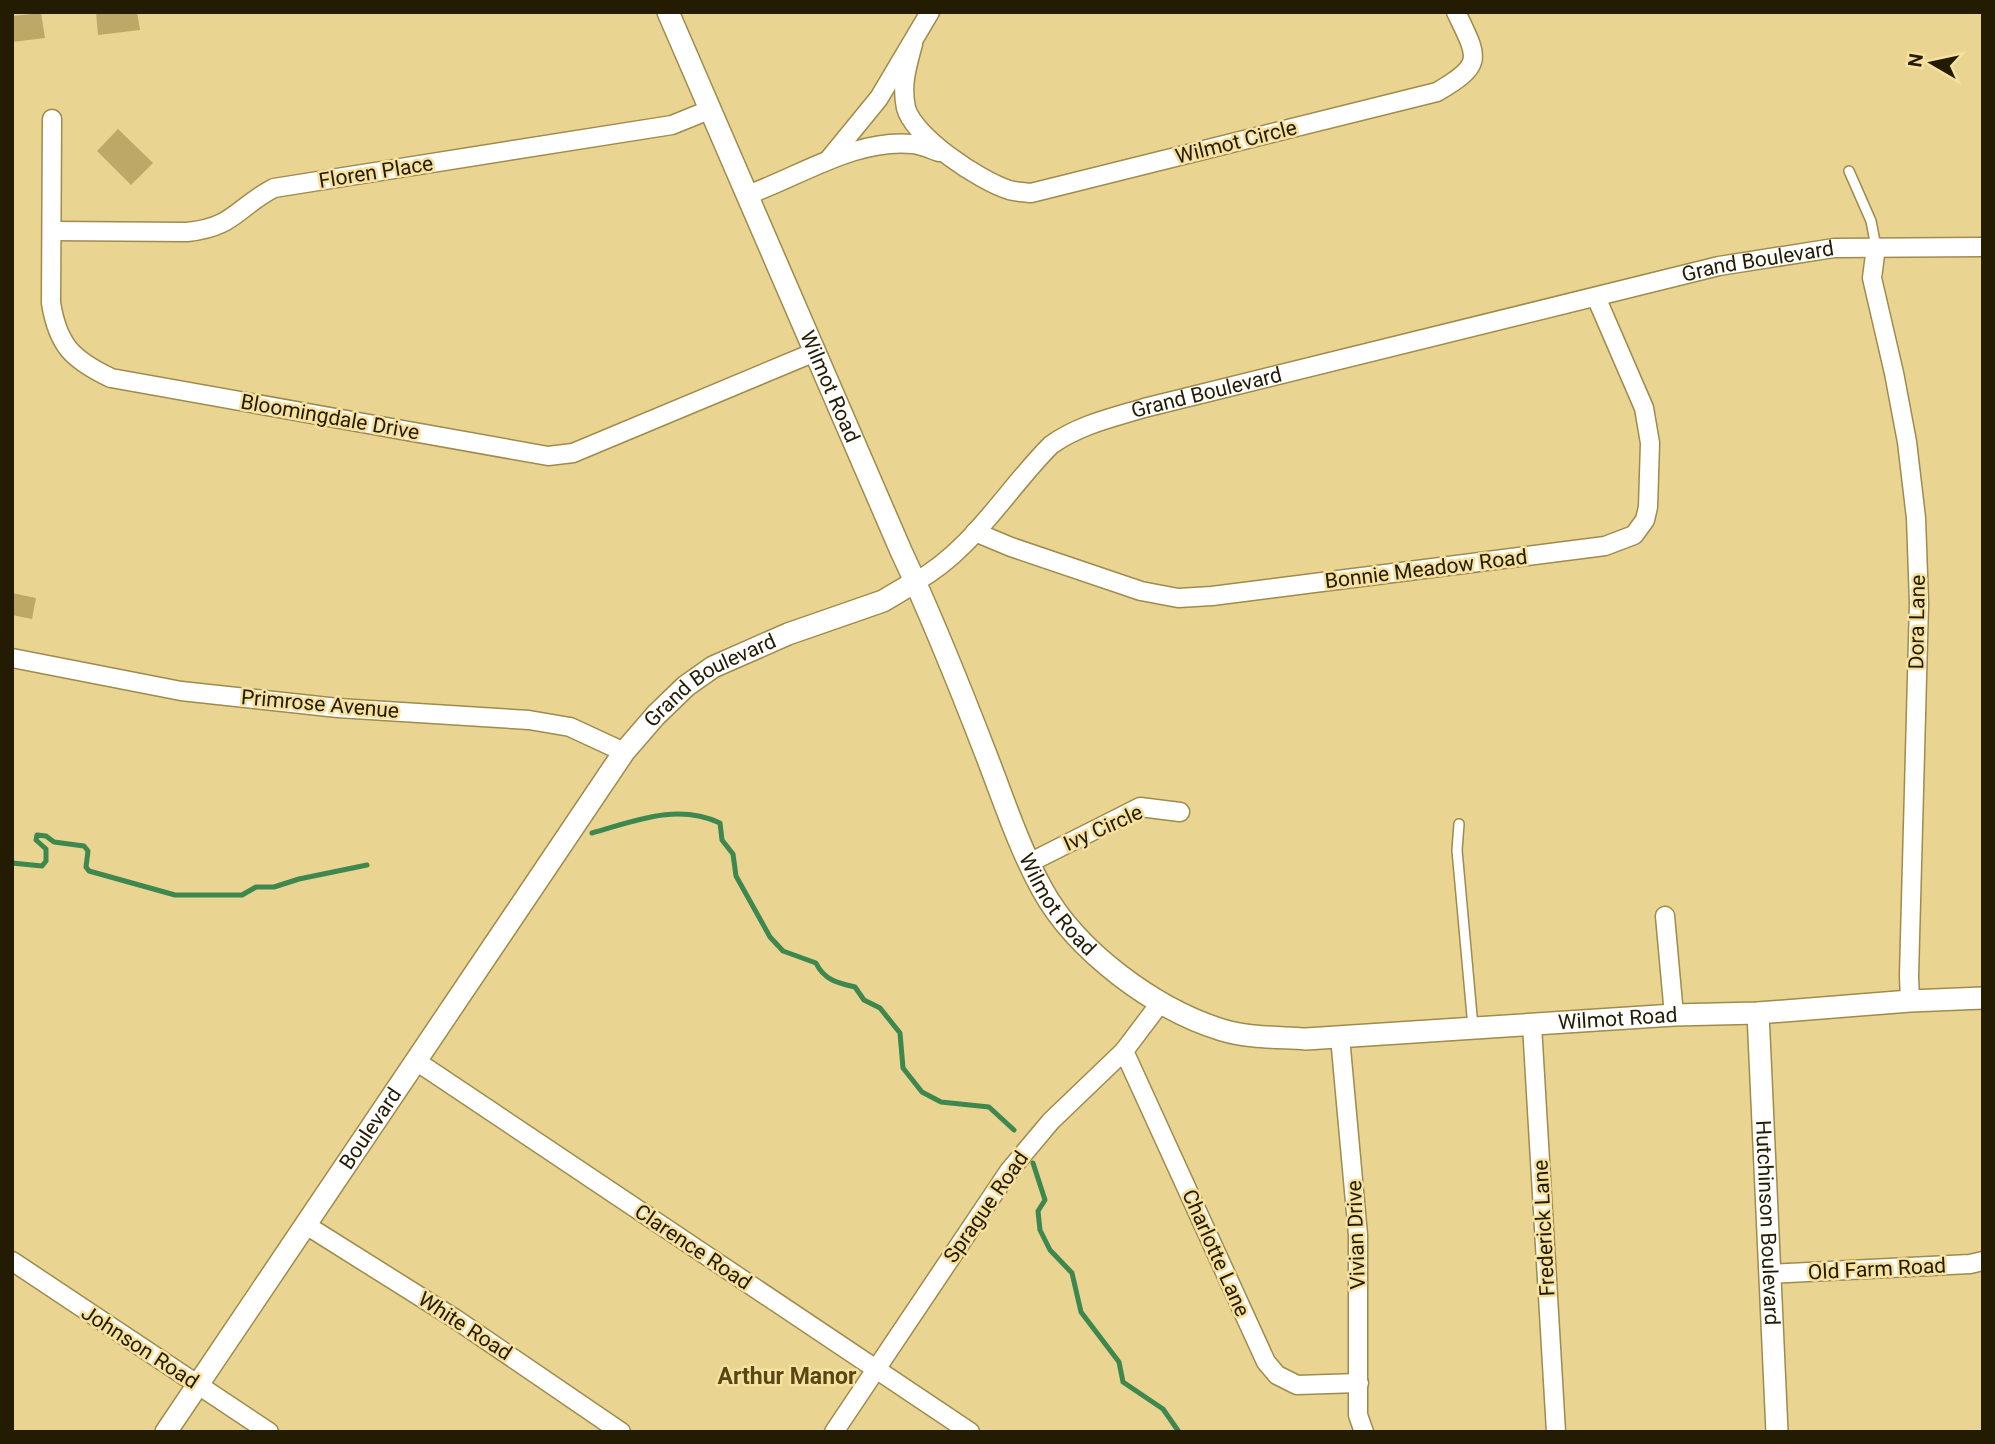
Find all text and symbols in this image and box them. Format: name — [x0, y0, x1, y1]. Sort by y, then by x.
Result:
north arrow — [1897, 28, 1967, 98]
text: N — [1903, 52, 1928, 69]
street label: Wilmot Circle — [1173, 115, 1299, 169]
street label: Floren Place — [317, 151, 435, 193]
street label: Grand Boulevard — [1679, 236, 1836, 287]
street label: Wilmot Road — [795, 327, 865, 446]
street label: Grand Boulevard — [1128, 362, 1284, 423]
street label: Bloomingdale Drive — [239, 389, 421, 445]
street label: Bonnie Meadow Road — [1323, 545, 1529, 593]
street label: Dora Lane — [1904, 575, 1930, 669]
street label: Grand Boulevard — [639, 629, 780, 732]
street label: Primrose Avenue — [240, 685, 400, 723]
street label: Ivy Circle — [1060, 800, 1146, 856]
street label: Wilmot Road — [1014, 850, 1101, 961]
street label: Wilmot Road — [1557, 1003, 1678, 1035]
street label: Boulevard — [335, 1083, 406, 1174]
street label: Hutchinson Boulevard — [1751, 1120, 1784, 1326]
street label: Sprague Road — [939, 1147, 1033, 1267]
street label: Frederick Lane — [1528, 1159, 1560, 1297]
street label: Vivian Drive — [1342, 1180, 1370, 1290]
street label: Charlotte Lane — [1177, 1186, 1255, 1320]
street label: Clarence Road — [630, 1199, 756, 1295]
street label: Old Farm Road — [1807, 1253, 1947, 1285]
street label: White Road — [414, 1287, 516, 1365]
street label: Johnson Road — [77, 1300, 203, 1394]
district label: Arthur Manor — [718, 1363, 857, 1390]

